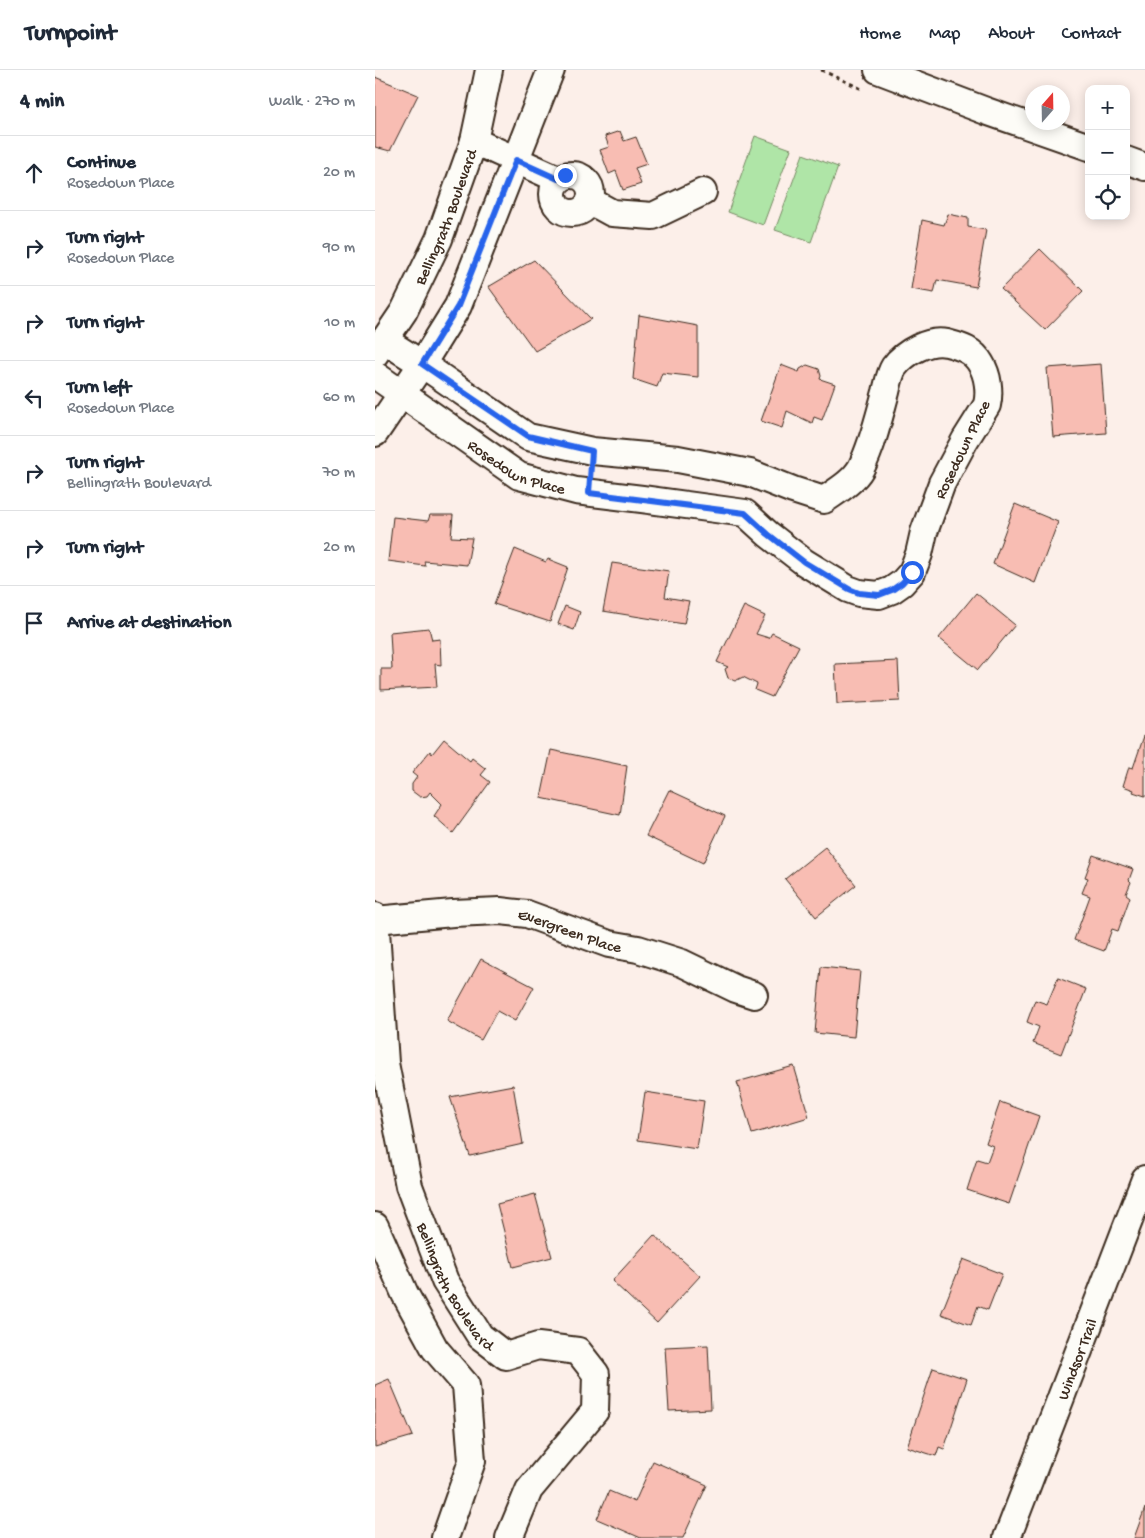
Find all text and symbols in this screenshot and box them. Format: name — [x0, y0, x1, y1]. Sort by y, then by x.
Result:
text: Turnpoint — [25, 20, 116, 49]
text: Home — [859, 24, 901, 45]
text: Map — [929, 24, 960, 45]
text: About — [988, 24, 1034, 45]
text: Contact — [1062, 24, 1120, 45]
north arrow — [1025, 85, 1070, 130]
map controls — [1085, 85, 1130, 220]
button: + — [1085, 85, 1130, 130]
text: 4 min — [20, 90, 64, 115]
text: Walk · 270 m — [269, 93, 355, 112]
button: − — [1085, 130, 1130, 175]
street label: Bellingrath Boulevard — [412, 146, 484, 290]
text: Continue — [67, 152, 136, 175]
icon: ahead — [20, 159, 48, 187]
text: 20 m — [323, 164, 355, 183]
route end — [554, 164, 577, 187]
text: Rosedown Place — [67, 175, 174, 194]
button: locate — [1085, 175, 1130, 220]
text: Turn right — [67, 227, 143, 250]
icon: right — [20, 234, 48, 262]
text: 90 m — [323, 239, 355, 258]
text: Rosedown Place — [67, 250, 174, 269]
icon: right — [20, 309, 48, 337]
text: Turn right — [67, 312, 143, 335]
text: 10 m — [324, 314, 355, 333]
text: Turn left — [67, 377, 131, 400]
icon: left — [20, 384, 48, 412]
text: 60 m — [323, 389, 355, 408]
street label: Rosedown Place — [932, 398, 997, 503]
text: Rosedown Place — [67, 400, 174, 419]
street label: Rosedown Place — [463, 437, 567, 501]
text: Turn right — [67, 452, 143, 475]
icon: right — [20, 459, 48, 487]
text: 70 m — [322, 464, 355, 483]
text: Bellingrath Boulevard — [67, 475, 211, 494]
icon: right — [20, 534, 48, 562]
text: Turn right — [67, 537, 143, 560]
text: 20 m — [323, 539, 355, 558]
route start — [901, 561, 924, 584]
icon: arrive — [20, 609, 48, 637]
text: Arrive at destination — [67, 612, 231, 635]
street label: Evergreen Place — [517, 907, 623, 959]
street label: Bellingrath Boulevard — [410, 1220, 498, 1357]
street label: Windsor Trail — [1055, 1317, 1103, 1403]

